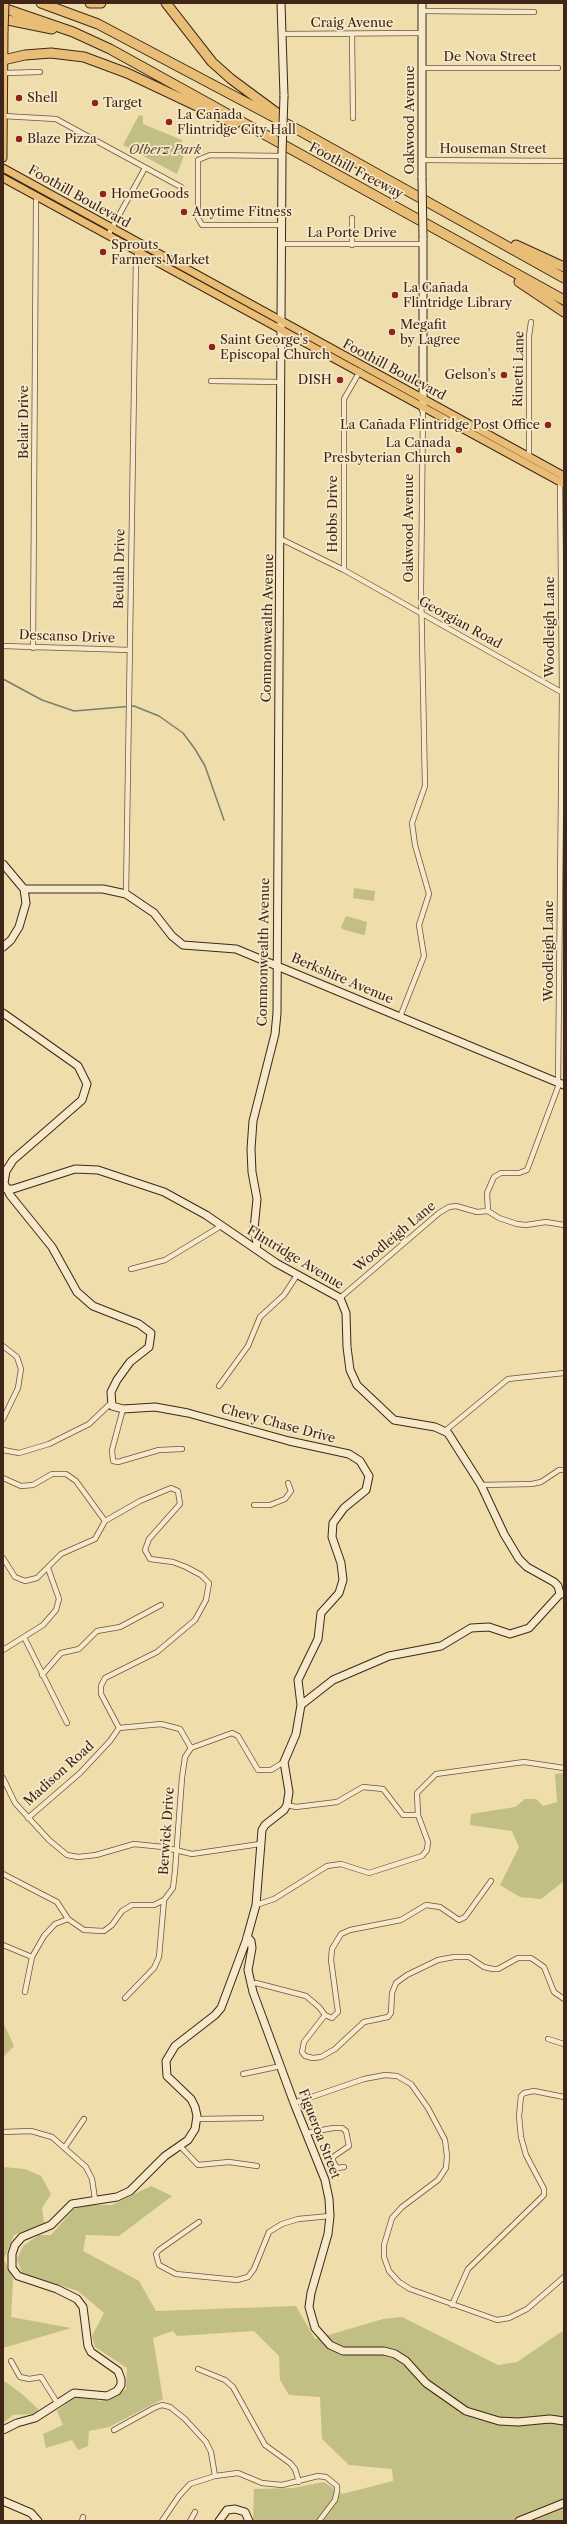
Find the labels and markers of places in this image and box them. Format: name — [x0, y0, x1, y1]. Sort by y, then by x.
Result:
place label: Shell — [27, 90, 58, 106]
marker: Shell — [14, 93, 24, 103]
place label: Target — [103, 95, 142, 111]
marker: Target — [90, 98, 100, 108]
place label: La Cañada Flintridge City Hall — [177, 107, 296, 138]
marker: La Cañada Flintridge City Hall — [164, 117, 174, 127]
place label: Blaze Pizza — [27, 131, 97, 147]
marker: Blaze Pizza — [14, 134, 24, 144]
place label: HomeGoods — [111, 186, 189, 202]
marker: HomeGoods — [98, 189, 108, 199]
place label: Anytime Fitness — [192, 204, 292, 220]
marker: Anytime Fitness — [179, 207, 189, 217]
place label: Sprouts Farmers Market — [111, 237, 210, 268]
marker: Sprouts Farmers Market — [98, 247, 108, 257]
place label: La Cañada Flintridge Library — [403, 280, 512, 311]
marker: La Cañada Flintridge Library — [390, 290, 400, 300]
place label: Megafit by Lagree — [400, 317, 460, 348]
marker: Megafit by Lagree — [387, 327, 397, 337]
place label: Saint George's Episcopal Church — [220, 332, 330, 363]
marker: Saint George's Episcopal Church — [207, 342, 217, 352]
place label: Gelson's — [444, 367, 496, 383]
marker: Gelson's — [499, 370, 509, 380]
place label: DISH — [298, 372, 332, 388]
marker: DISH — [335, 375, 345, 385]
place label: La Cañada Flintridge Post Office — [340, 417, 540, 433]
marker: La Cañada Flintridge Post Office — [543, 420, 553, 430]
place label: La Canada Presbyterian Church — [323, 435, 451, 466]
marker: La Canada Presbyterian Church — [454, 445, 464, 455]

